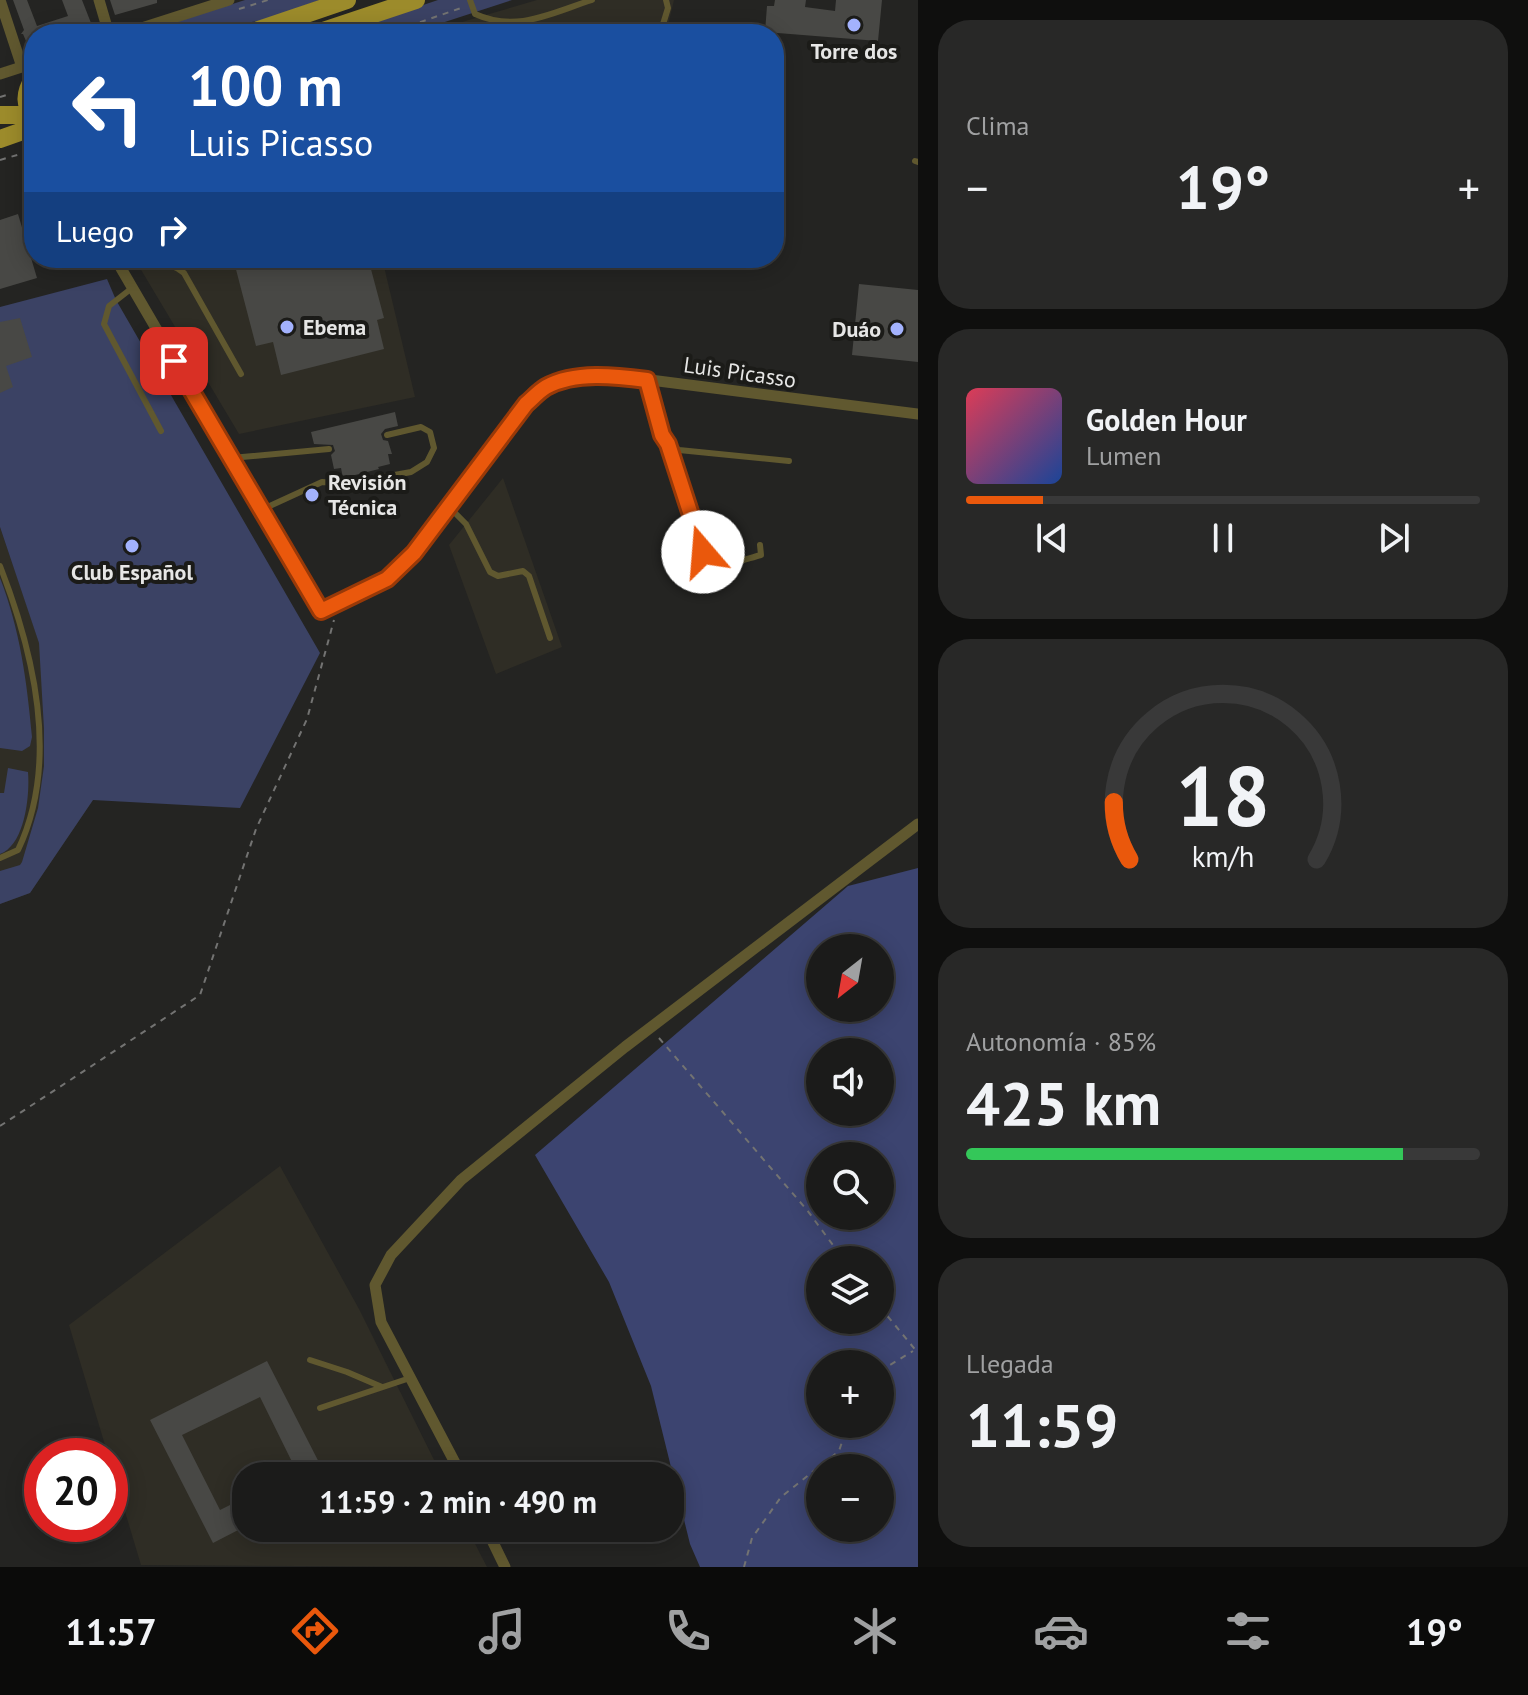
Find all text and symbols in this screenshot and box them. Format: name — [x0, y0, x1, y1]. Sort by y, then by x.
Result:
marker: Torre dos — [845, 16, 863, 34]
place label: Torre dos — [811, 37, 897, 65]
text: 100 m — [188, 49, 343, 121]
icon: left — [56, 56, 160, 160]
text: Clima — [966, 109, 1029, 142]
text: Luis Picasso — [188, 119, 373, 166]
text: 19° — [1176, 148, 1270, 226]
text: − — [966, 159, 988, 216]
text: + — [1458, 159, 1480, 216]
icon: right — [150, 208, 194, 252]
text: Luego — [56, 211, 134, 250]
place label: Ebema — [303, 313, 366, 341]
place label: Duáo — [832, 315, 881, 343]
marker: Ebema — [278, 318, 296, 336]
marker: Duáo — [888, 320, 906, 338]
pin — [140, 327, 208, 395]
icon: arrive — [152, 339, 196, 383]
street label: Luis Picasso — [682, 350, 798, 394]
text: Golden Hour — [1086, 400, 1247, 439]
text: Lumen — [1086, 439, 1161, 472]
place label: Revisión Técnica — [328, 468, 406, 521]
marker: Revisión Técnica — [303, 486, 321, 504]
position arrow — [661, 510, 745, 594]
icon: previous — [1030, 516, 1074, 560]
icon: pause — [1201, 516, 1245, 560]
icon: next — [1372, 516, 1416, 560]
marker: Club Español — [123, 537, 141, 555]
place label: Club Español — [71, 558, 193, 586]
text: 18 — [1176, 740, 1270, 848]
text: km/h — [1192, 838, 1254, 875]
north arrow — [806, 934, 894, 1022]
map controls — [806, 934, 894, 1542]
text: Autonomía · 85% — [966, 1025, 1156, 1058]
button: sound — [806, 1038, 894, 1126]
text: 425 km — [966, 1064, 1161, 1142]
button: search — [806, 1142, 894, 1230]
button: layers — [806, 1246, 894, 1334]
text: Llegada — [966, 1347, 1054, 1380]
button: + — [806, 1350, 894, 1438]
text: 11:59 — [966, 1386, 1118, 1464]
speed limit sign: 20 — [24, 1438, 128, 1542]
button: − — [806, 1454, 894, 1542]
text: 11:59 · 2 min · 490 m — [319, 1482, 597, 1521]
icon: directions — [287, 1603, 343, 1659]
icon: music — [474, 1603, 530, 1659]
icon: phone — [660, 1603, 716, 1659]
icon: climate — [847, 1603, 903, 1659]
icon: car — [1033, 1603, 1089, 1659]
icon: filters — [1220, 1603, 1276, 1659]
text: 11:57 — [65, 1608, 157, 1655]
text: 19° — [1406, 1608, 1463, 1655]

